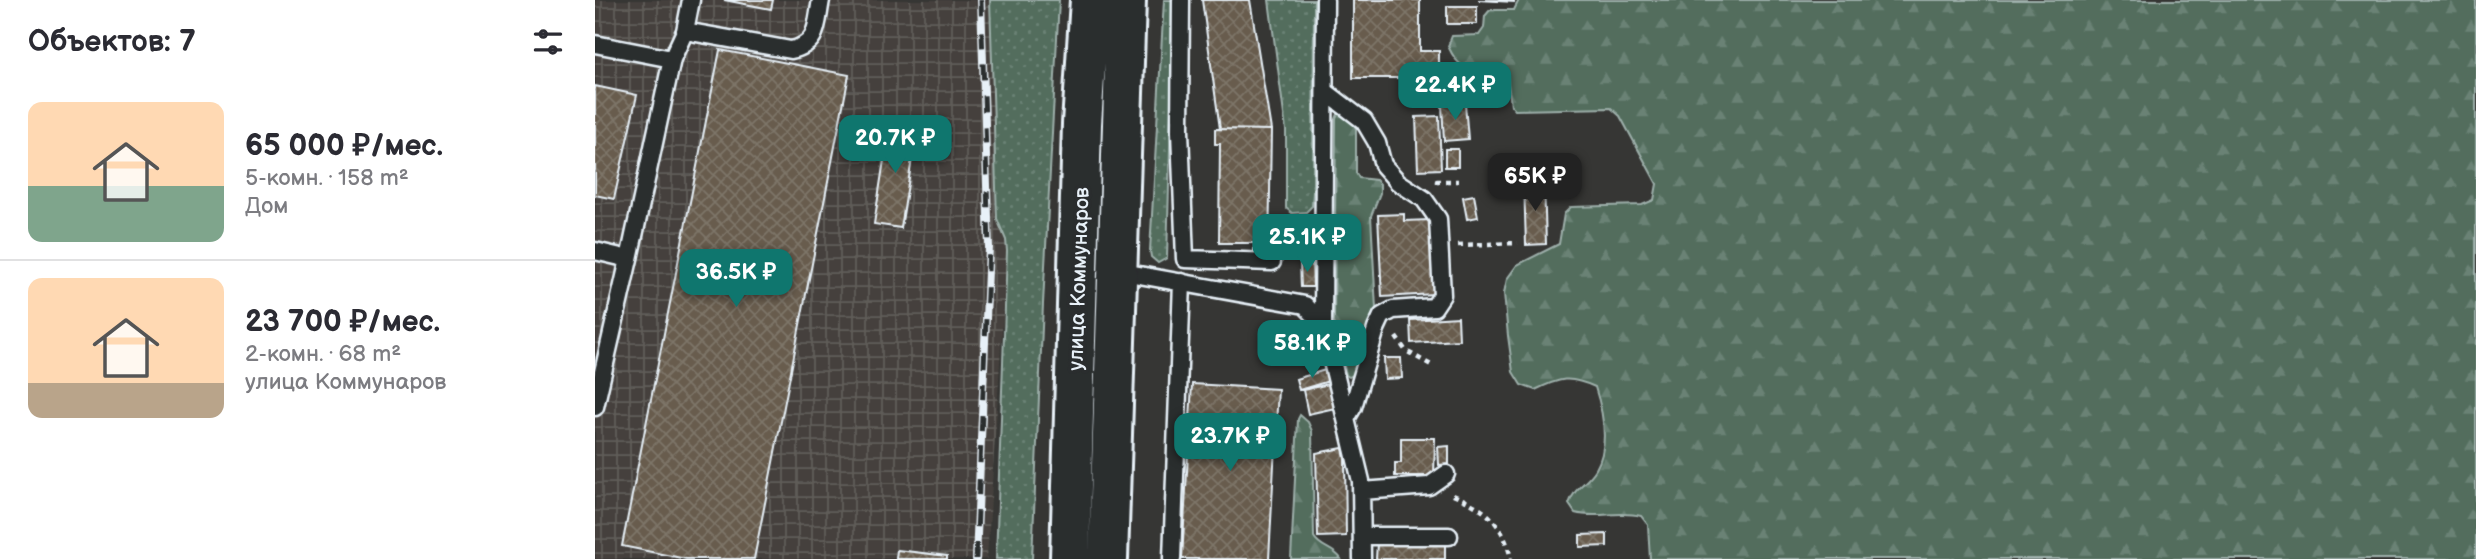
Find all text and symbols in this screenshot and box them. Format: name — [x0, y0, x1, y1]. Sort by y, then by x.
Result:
icon: filters — [529, 23, 567, 61]
text: Объектов: 7 — [28, 24, 196, 60]
pin: 22.4K ₽ — [1390, 62, 1520, 122]
text: 22.4K ₽ — [1414, 71, 1496, 99]
pin: 20.7K ₽ — [830, 116, 960, 175]
text: 20.7K ₽ — [855, 124, 935, 152]
text: 65 000 ₽/мес. — [245, 128, 443, 164]
icon: home — [84, 130, 168, 214]
pin: 65K ₽ — [1486, 154, 1584, 213]
text: 65K ₽ — [1504, 162, 1566, 190]
text: 5-комн. · 158 m² — [245, 164, 409, 192]
street label: улица Коммунаров — [1063, 187, 1095, 371]
text: Дом — [245, 192, 288, 220]
pin: 25.1K ₽ — [1242, 215, 1372, 274]
text: 25.1K ₽ — [1268, 223, 1346, 251]
pin: 36.5K ₽ — [671, 250, 801, 309]
text: 36.5K ₽ — [696, 258, 776, 286]
text: 23 700 ₽/мес. — [245, 304, 440, 340]
icon: home — [84, 306, 168, 390]
pin: 58.1K ₽ — [1247, 320, 1377, 380]
text: 58.1K ₽ — [1273, 329, 1351, 357]
text: 2-комн. · 68 m² — [245, 340, 401, 368]
text: улица Коммунаров — [245, 368, 446, 396]
pin: 23.7K ₽ — [1165, 414, 1295, 473]
text: 23.7K ₽ — [1190, 422, 1270, 450]

